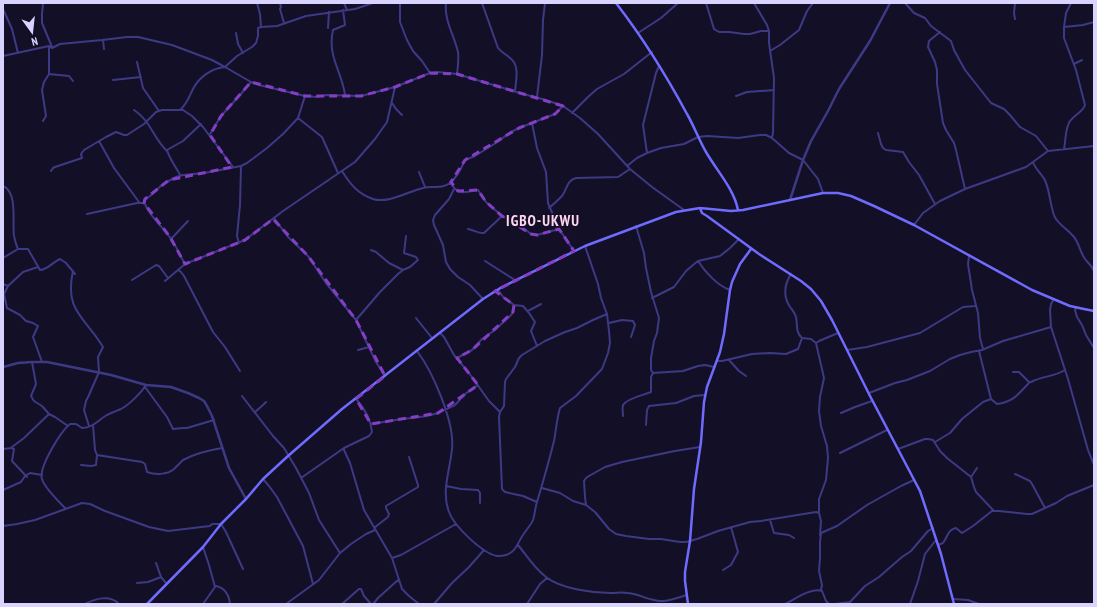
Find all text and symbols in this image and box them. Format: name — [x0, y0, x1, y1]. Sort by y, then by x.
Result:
north arrow — [12, 12, 52, 52]
text: N — [30, 34, 39, 49]
district label: IGBO-UKWU — [506, 211, 580, 230]

